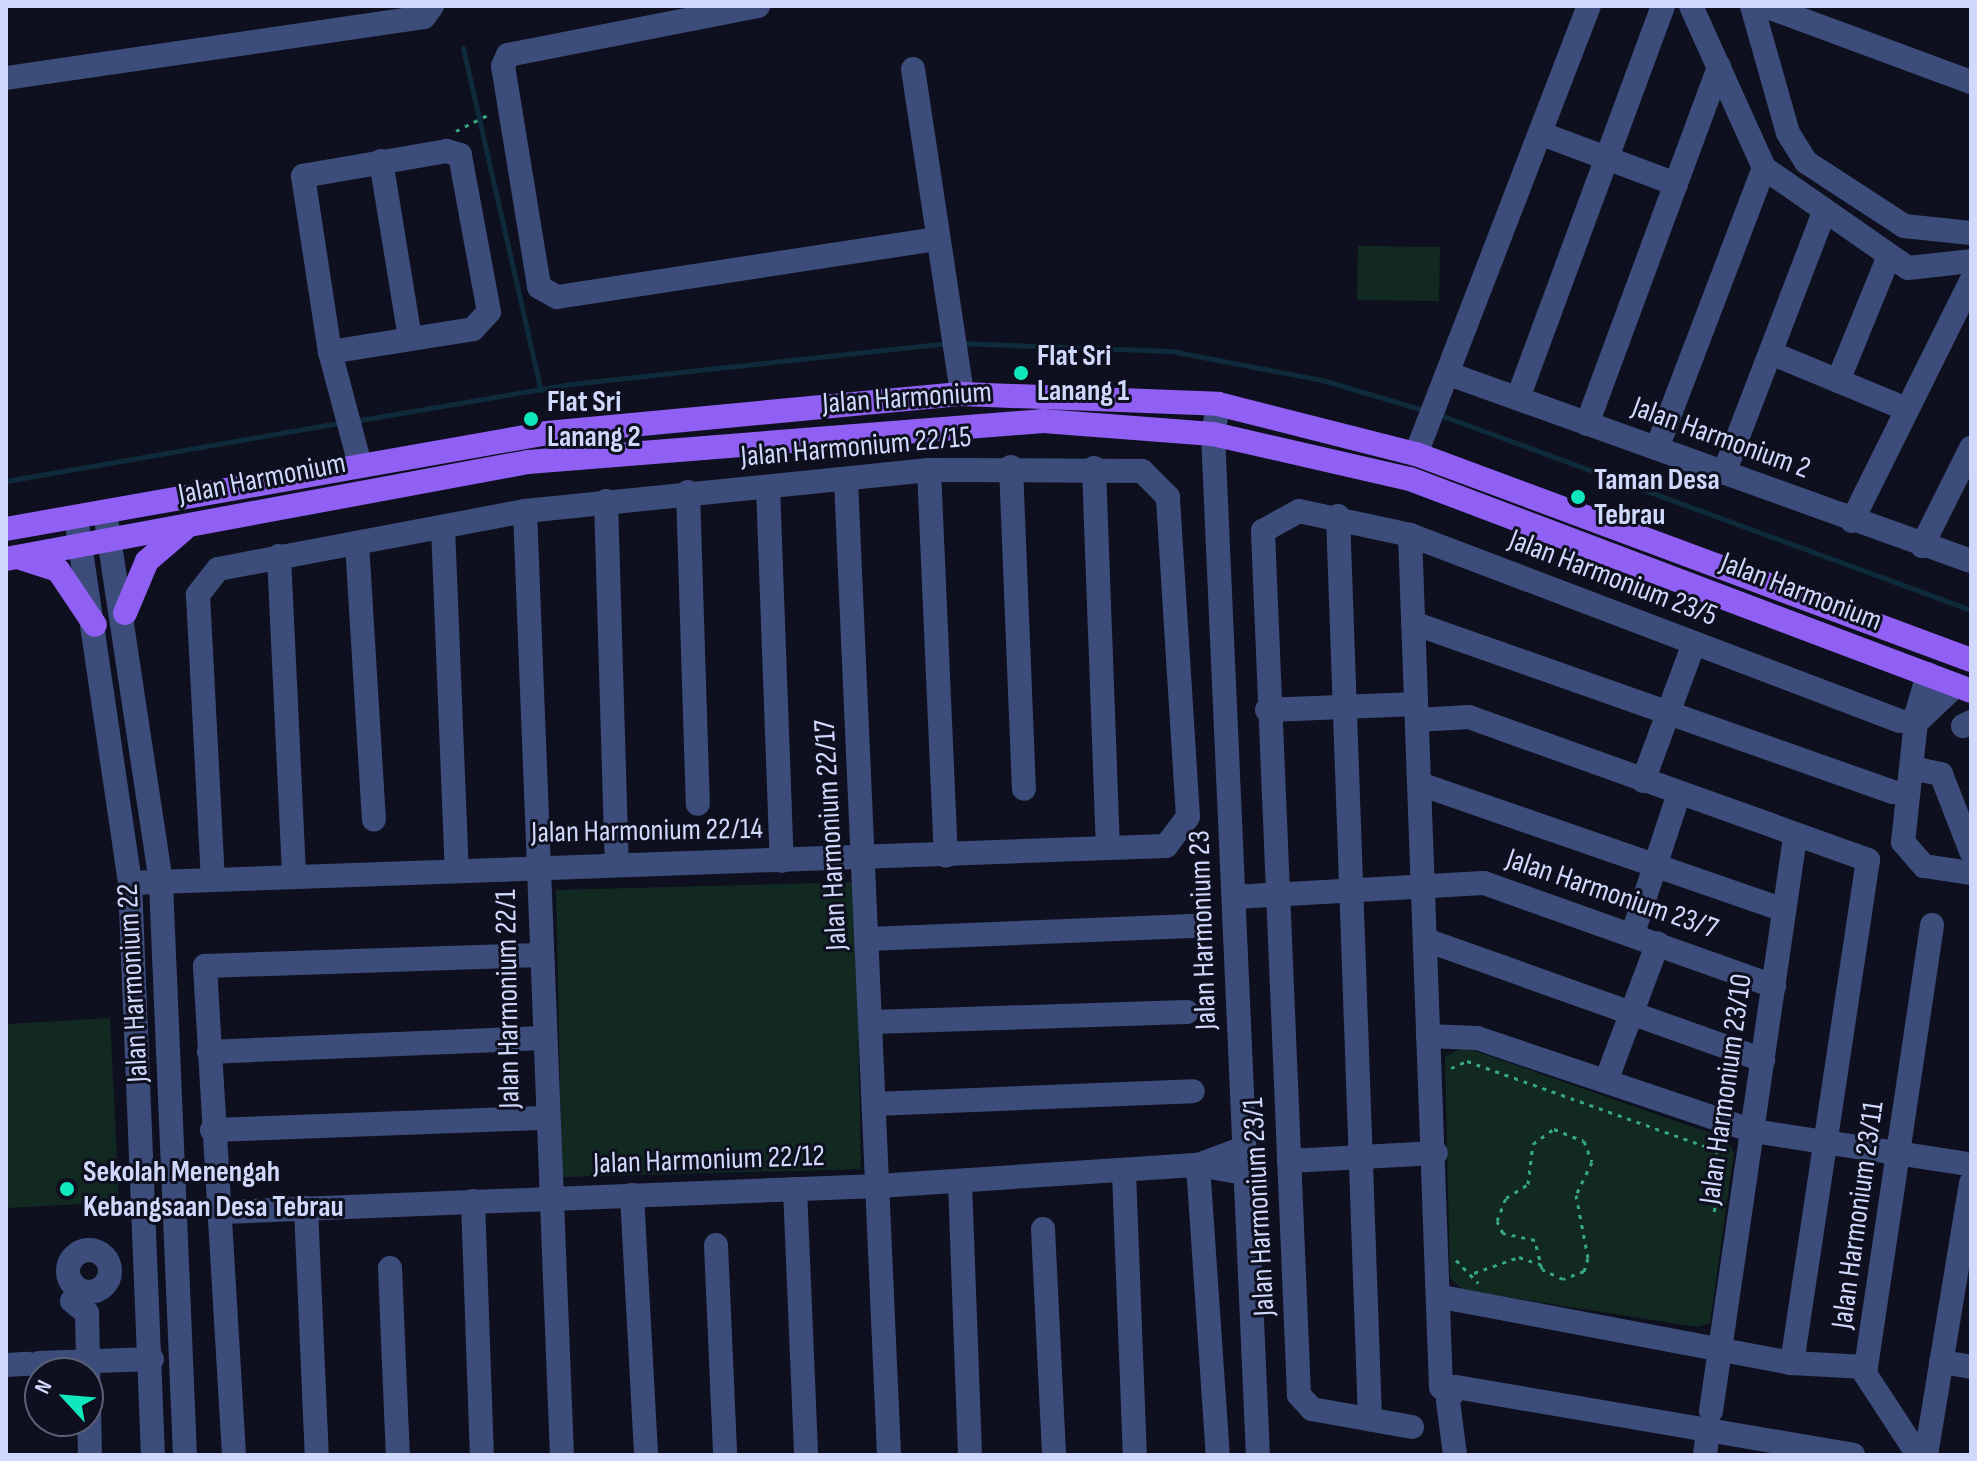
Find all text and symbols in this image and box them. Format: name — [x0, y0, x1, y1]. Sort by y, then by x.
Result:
place label: Flat Sri Lanang 1 — [1037, 338, 1129, 408]
marker: Flat Sri Lanang 1 — [1012, 364, 1030, 382]
street label: Jalan Harmonium — [821, 374, 993, 422]
place label: Flat Sri Lanang 2 — [547, 384, 641, 454]
street label: Jalan Harmonium 2 — [1627, 389, 1815, 487]
marker: Flat Sri Lanang 2 — [522, 410, 540, 428]
street label: Jalan Harmonium 22/15 — [739, 419, 973, 475]
street label: Jalan Harmonium — [175, 445, 349, 513]
place label: Taman Desa Tebrau — [1594, 462, 1720, 532]
marker: Taman Desa Tebrau — [1569, 488, 1587, 506]
street label: Jalan Harmonium 23/5 — [1504, 522, 1722, 634]
street label: Jalan Harmonium — [1715, 545, 1887, 639]
street label: Jalan Harmonium 22/17 — [807, 719, 855, 951]
street label: Jalan Harmonium 22/14 — [531, 811, 763, 851]
street label: Jalan Harmonium 23 — [1182, 830, 1224, 1030]
street label: Jalan Harmonium 23/7 — [1501, 841, 1723, 947]
street label: Jalan Harmonium 22 — [110, 883, 156, 1083]
street label: Jalan Harmonium 22/1 — [488, 889, 528, 1109]
street label: Jalan Harmonium 23/10 — [1692, 972, 1760, 1206]
street label: Jalan Harmonium 23/1 — [1235, 1097, 1283, 1317]
street label: Jalan Harmonium 23/11 — [1824, 1099, 1892, 1331]
street label: Jalan Harmonium 22/12 — [593, 1138, 825, 1182]
place label: Sekolah Menengah Kebangsaan Desa Tebrau — [83, 1154, 344, 1224]
marker: Sekolah Menengah Kebangsaan Desa Tebrau — [58, 1180, 76, 1198]
north arrow — [24, 1357, 104, 1437]
text: N — [29, 1376, 58, 1398]

